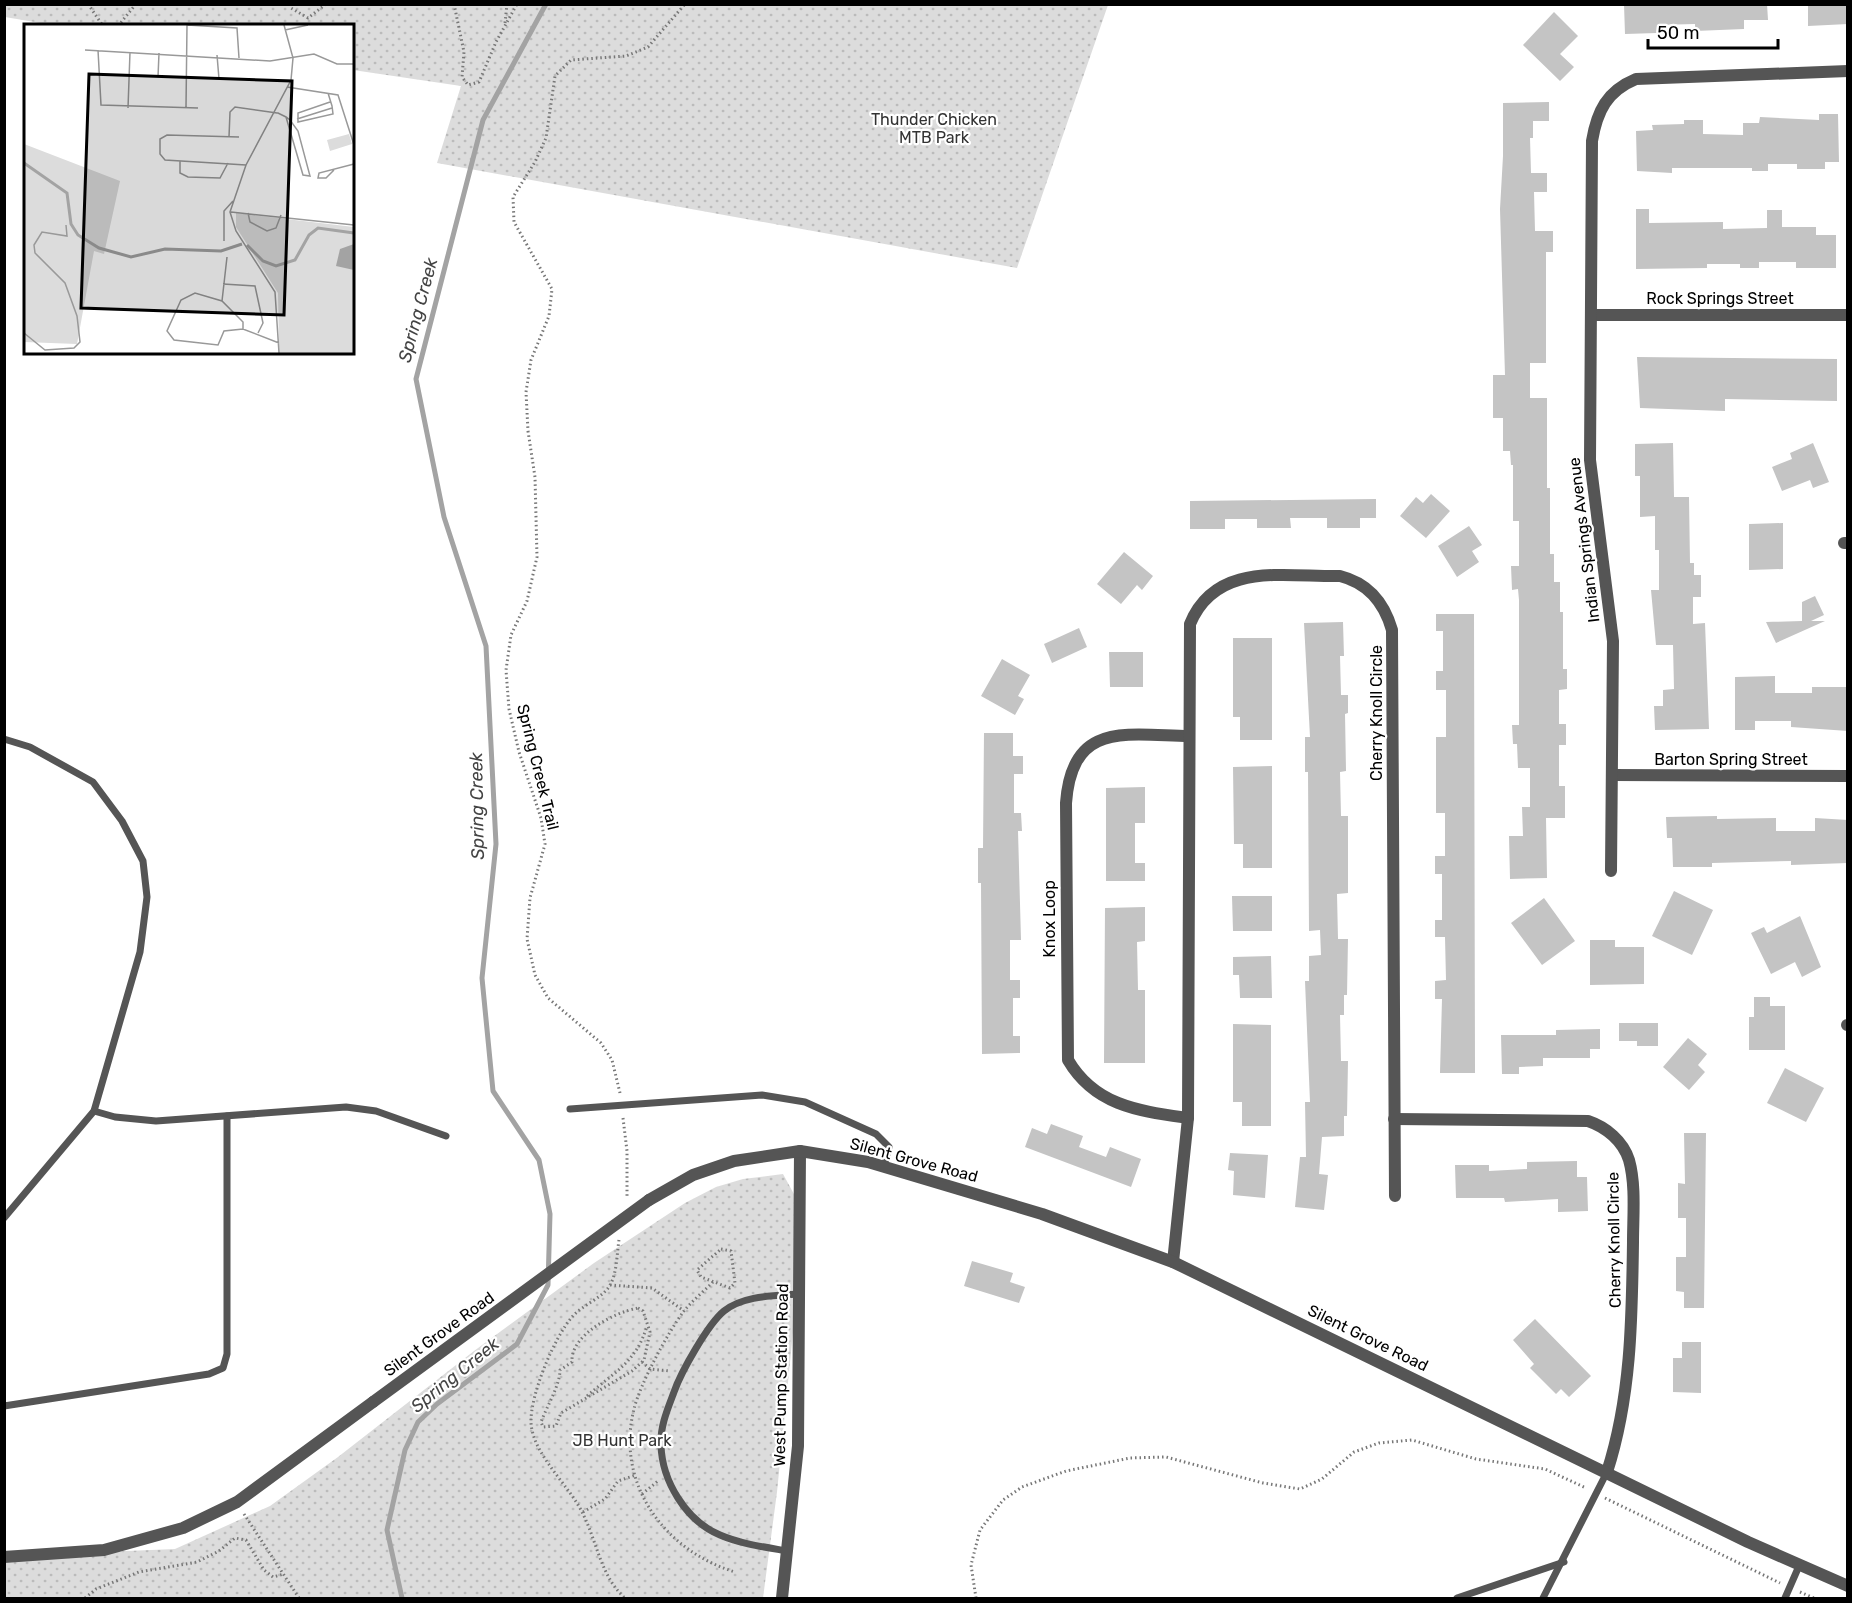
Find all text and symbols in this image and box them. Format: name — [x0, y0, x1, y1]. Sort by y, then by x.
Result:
scale bar — [1648, 12, 1778, 50]
text: 50 m — [1657, 22, 1700, 44]
inset map — [24, 24, 354, 354]
park label: Thunder Chicken MTB Park — [871, 110, 997, 147]
water label: Spring Creek — [393, 255, 443, 365]
street label: Rock Springs Street — [1646, 289, 1794, 308]
street label: Indian Springs Avenue — [1564, 456, 1604, 624]
street label: Cherry Knoll Circle — [1367, 645, 1386, 781]
street label: Spring Creek Trail — [513, 702, 563, 832]
street label: Barton Spring Street — [1654, 750, 1808, 769]
water label: Spring Creek — [465, 751, 489, 860]
street label: Knox Loop — [1040, 880, 1059, 958]
street label: Silent Grove Road — [848, 1134, 980, 1186]
street label: Cherry Knoll Circle — [1603, 1172, 1625, 1308]
street label: West Pump Station Road — [770, 1283, 792, 1467]
street label: Silent Grove Road — [380, 1288, 498, 1380]
street label: Silent Grove Road — [1305, 1301, 1431, 1375]
water label: Spring Creek — [406, 1332, 504, 1417]
park label: JB Hunt Park — [573, 1431, 672, 1450]

